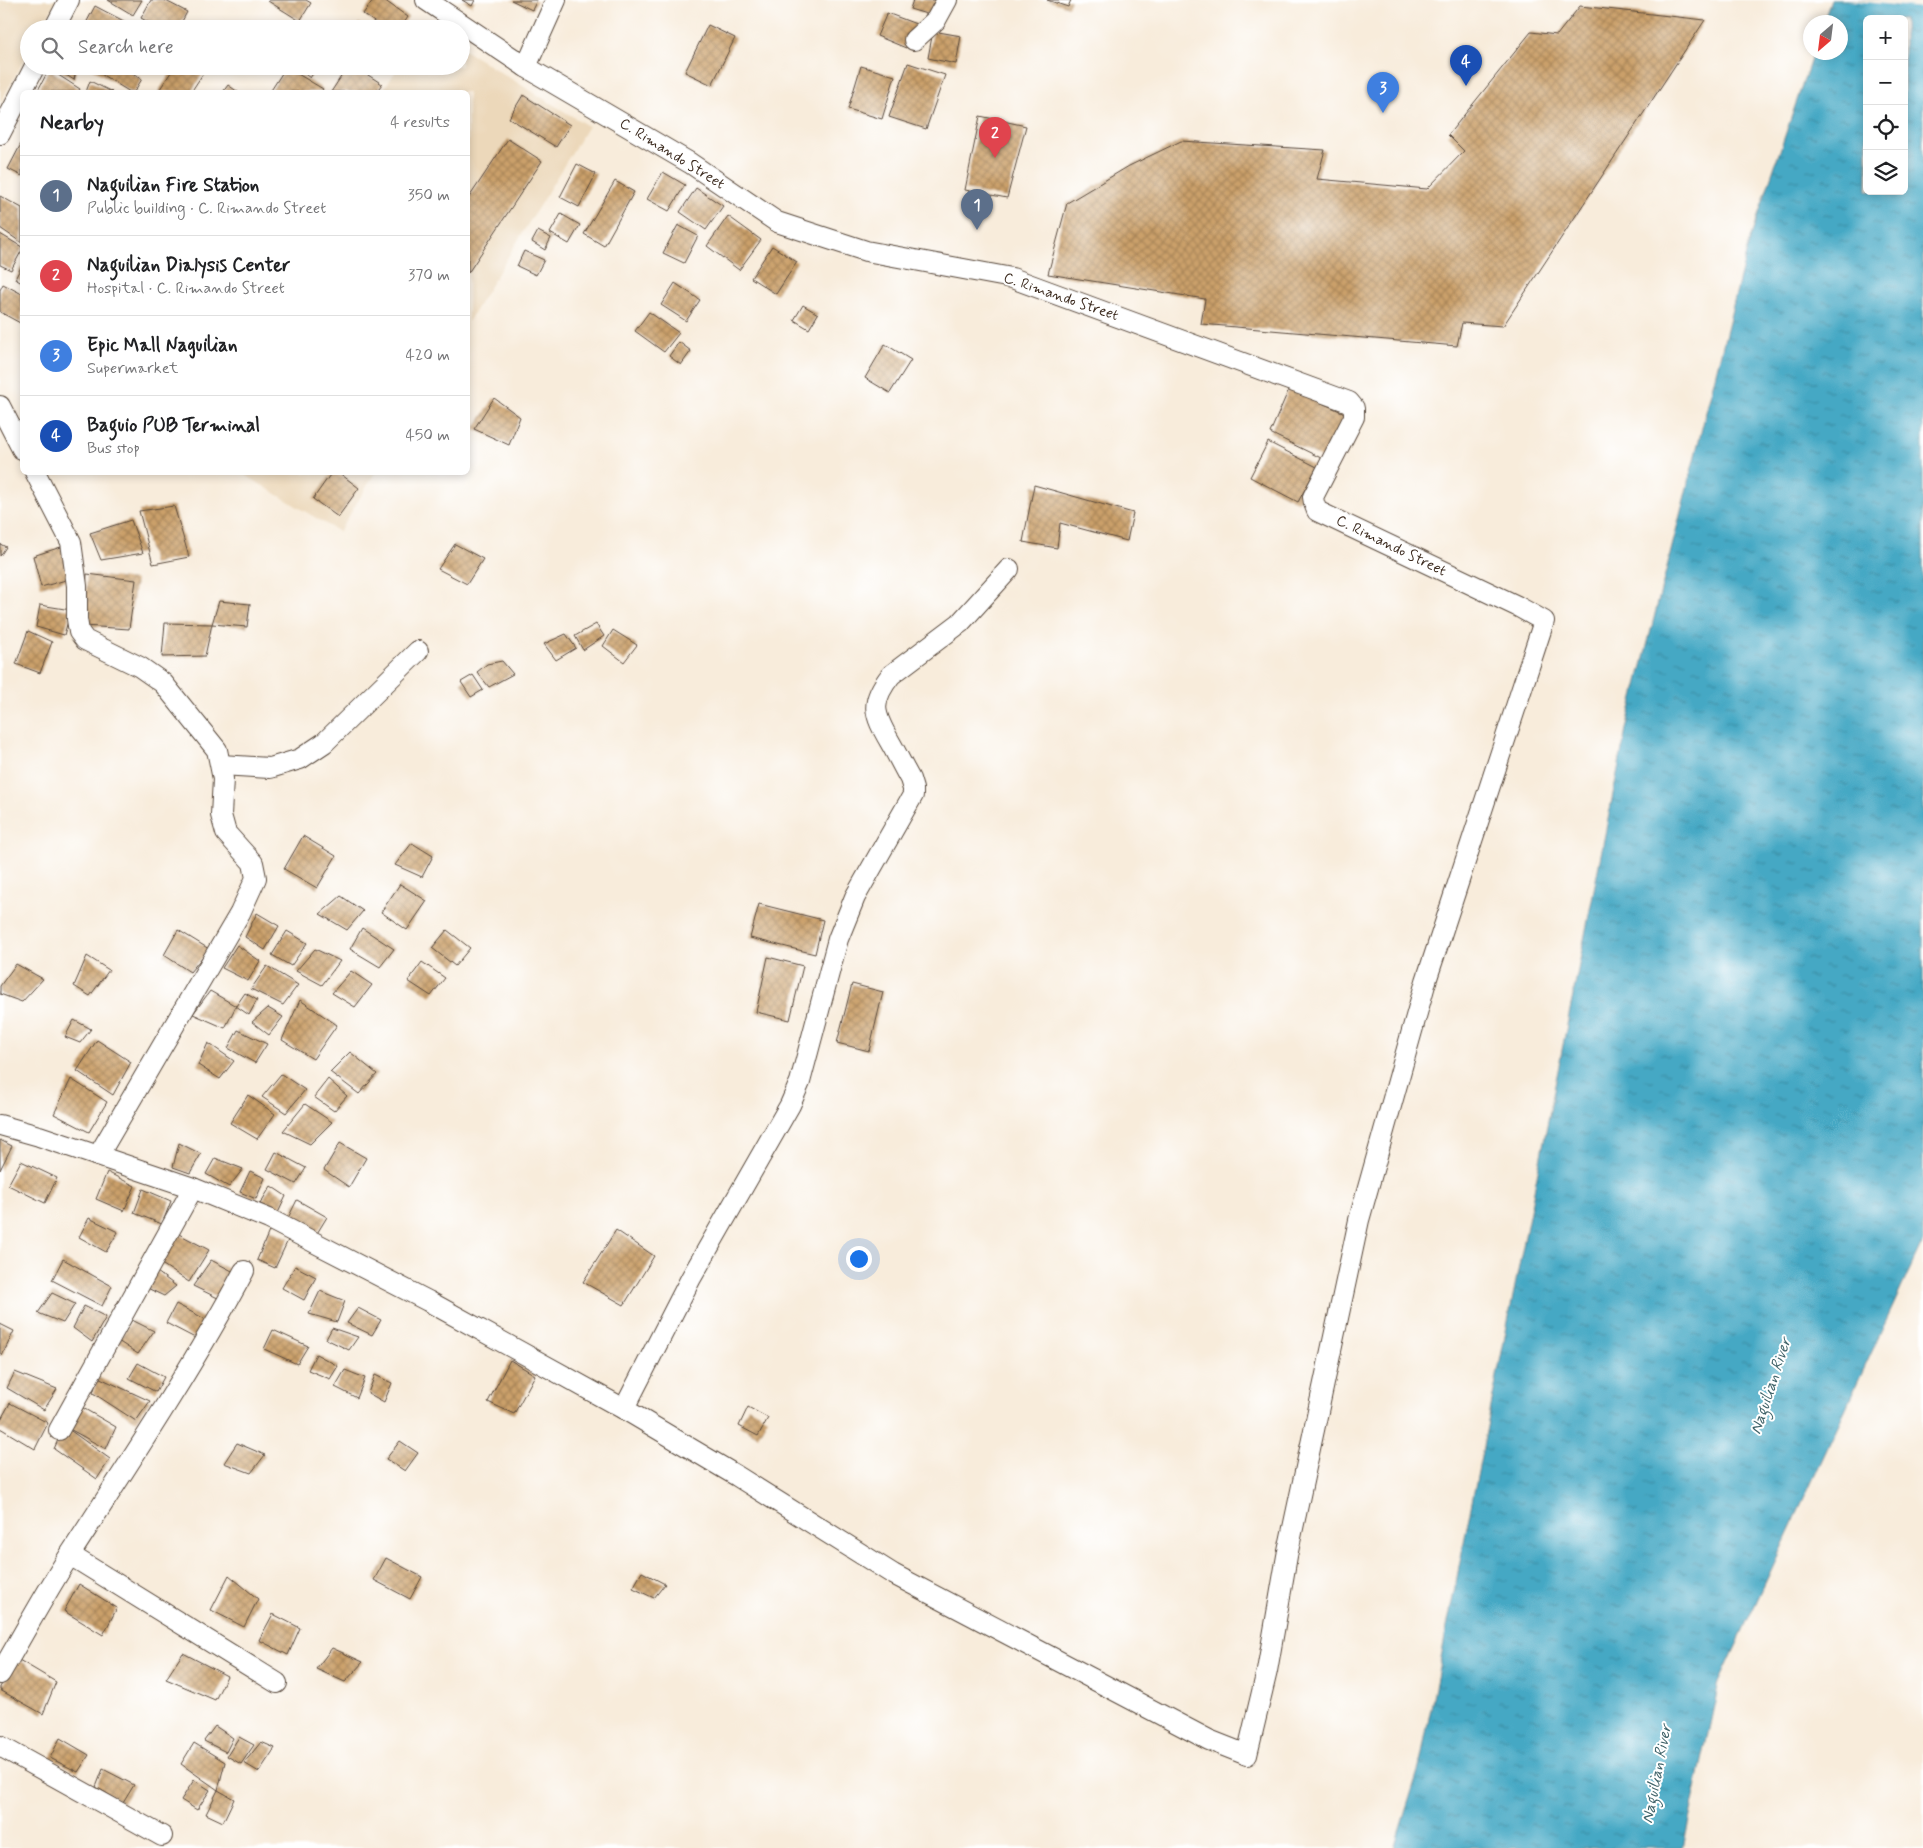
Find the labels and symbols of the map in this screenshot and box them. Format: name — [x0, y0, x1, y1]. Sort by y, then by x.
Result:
north arrow — [1803, 15, 1848, 60]
pin: 4 — [1450, 45, 1482, 86]
pin: 3 — [1367, 72, 1399, 113]
street label: C. Rimando Street — [616, 114, 729, 195]
pin: 2 — [979, 117, 1011, 158]
pin: 1 — [961, 189, 993, 230]
street label: C. Rimando Street — [1001, 268, 1122, 326]
street label: C. Rimando Street — [1333, 511, 1450, 582]
your location — [846, 1246, 872, 1272]
water label: Naguilian River — [1746, 1333, 1799, 1437]
water label: Naguilian River — [1637, 1721, 1679, 1826]

